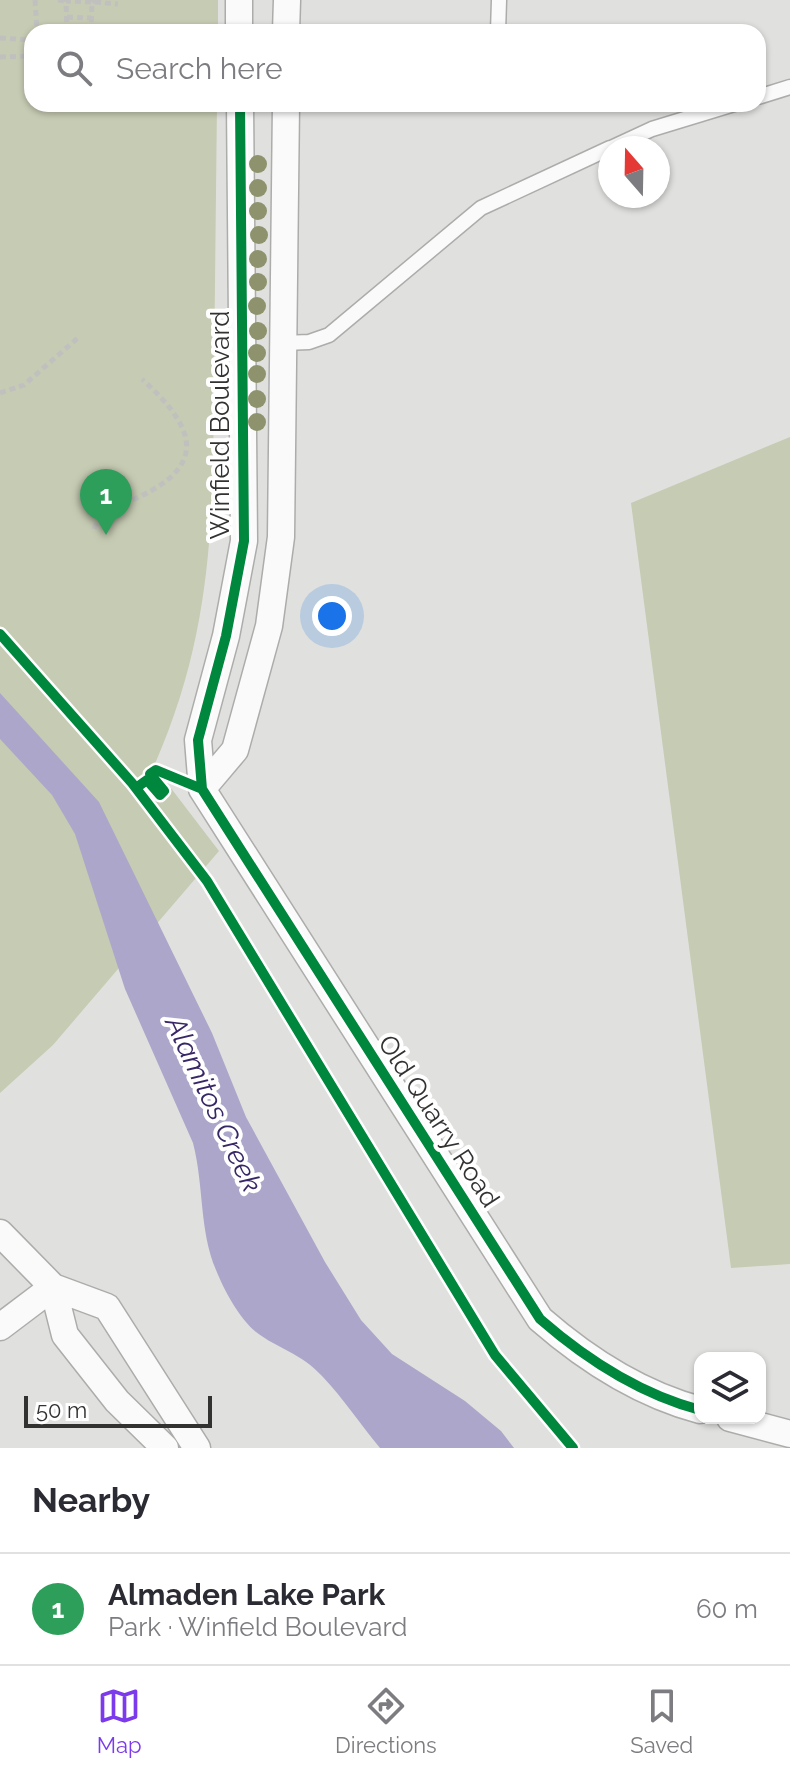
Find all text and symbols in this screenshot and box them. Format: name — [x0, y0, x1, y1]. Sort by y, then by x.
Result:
search box — [24, 24, 766, 112]
icon: search — [52, 46, 96, 90]
text: Search here — [116, 51, 283, 86]
north arrow — [598, 136, 670, 208]
street label: Winfield Boulevard — [205, 311, 235, 539]
pin: 1 — [80, 469, 132, 535]
your location — [312, 596, 352, 636]
water label: Alamitos Creek — [158, 1009, 269, 1197]
street label: Old Quarry Road — [372, 1029, 506, 1213]
map controls — [694, 1352, 766, 1424]
button: layers — [694, 1352, 766, 1424]
scale bar — [24, 1392, 212, 1428]
text: 50 m — [36, 1397, 87, 1423]
text: Nearby — [32, 1480, 150, 1520]
text: Almaden Lake Park — [108, 1577, 385, 1612]
text: 1 — [52, 1594, 64, 1624]
text: 60 m — [696, 1594, 758, 1624]
text: Park · Winfield Boulevard — [108, 1612, 407, 1642]
tab: Map — [97, 1684, 142, 1758]
tab: Directions — [335, 1684, 437, 1758]
tab: Saved — [630, 1684, 693, 1758]

